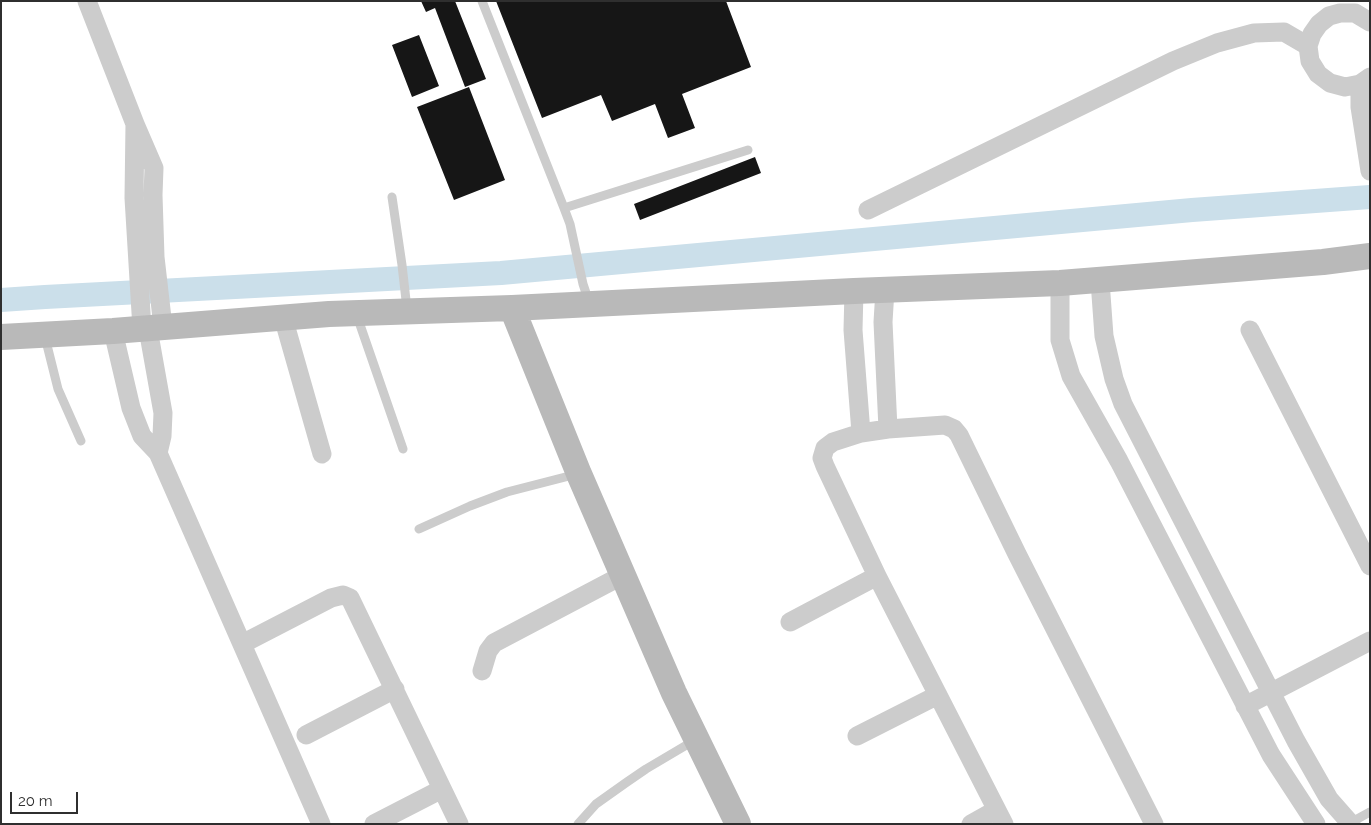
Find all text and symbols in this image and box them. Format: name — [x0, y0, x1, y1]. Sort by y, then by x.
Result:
scale bar — [12, 782, 80, 814]
text: 20 m — [18, 792, 53, 810]

